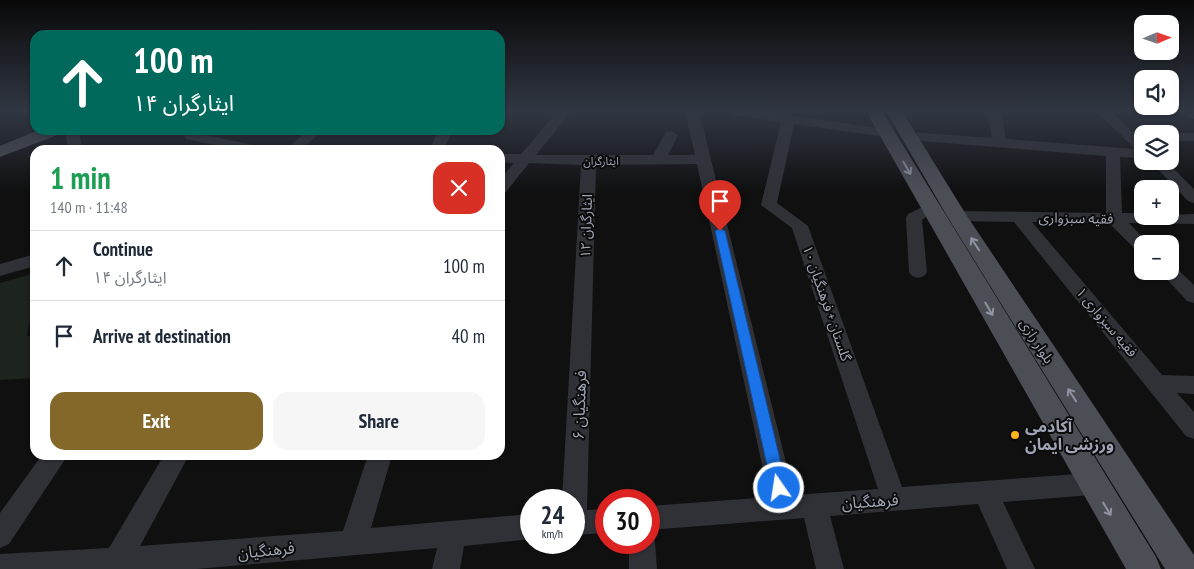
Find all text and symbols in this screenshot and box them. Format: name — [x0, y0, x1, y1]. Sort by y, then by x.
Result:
north arrow — [1134, 15, 1179, 60]
map controls — [1134, 15, 1179, 280]
text: 100 m — [133, 37, 214, 83]
icon: ahead — [50, 50, 115, 115]
button: sound — [1134, 70, 1179, 115]
text: ایثارگران ۱۴ — [133, 89, 234, 117]
button: layers — [1134, 125, 1179, 170]
street label: ایثارگران — [583, 154, 619, 168]
text: 1 min — [50, 158, 111, 197]
one-way arrow — [903, 161, 913, 175]
button: close — [433, 162, 485, 214]
pin — [699, 180, 741, 231]
button: + — [1134, 180, 1179, 225]
icon: arrive — [706, 187, 734, 215]
street label: ایثارگران ۱۲ — [576, 194, 596, 258]
text: 140 m · 11:48 — [50, 197, 128, 217]
street label: فقیه سبزواری — [1038, 208, 1114, 228]
button: − — [1134, 235, 1179, 280]
text: Continue — [93, 237, 153, 261]
one-way arrow — [970, 237, 980, 251]
street label: گلستان + فرهنگیان ۱۰ — [799, 243, 855, 364]
icon: ahead — [50, 252, 78, 280]
text: 100 m — [443, 254, 485, 278]
text: ایثارگران ۱۴ — [93, 267, 166, 287]
street label: فقیه سبزواری ۱ — [1073, 283, 1141, 361]
one-way arrow — [985, 301, 995, 315]
street label: بلوار رازی — [1016, 315, 1058, 367]
icon: arrive — [50, 322, 78, 350]
text: Arrive at destination — [93, 324, 231, 348]
text: 40 m — [452, 324, 485, 348]
street label: فرهنگیان ۶ — [568, 370, 590, 440]
one-way arrow — [1067, 389, 1077, 403]
button: Exit — [50, 392, 263, 450]
button: Share — [273, 392, 485, 450]
place label: آکادمی ورزشی ایمان — [1025, 416, 1114, 454]
marker: آکادمی ورزشی ایمان — [1009, 429, 1021, 441]
position arrow — [752, 461, 804, 513]
speed limit sign: 30 — [595, 489, 660, 554]
street label: فرهنگیان — [841, 489, 899, 513]
text: 24 — [541, 499, 564, 531]
one-way arrow — [1103, 502, 1113, 516]
text: km/h — [542, 526, 563, 541]
street label: فرهنگیان — [236, 537, 296, 563]

